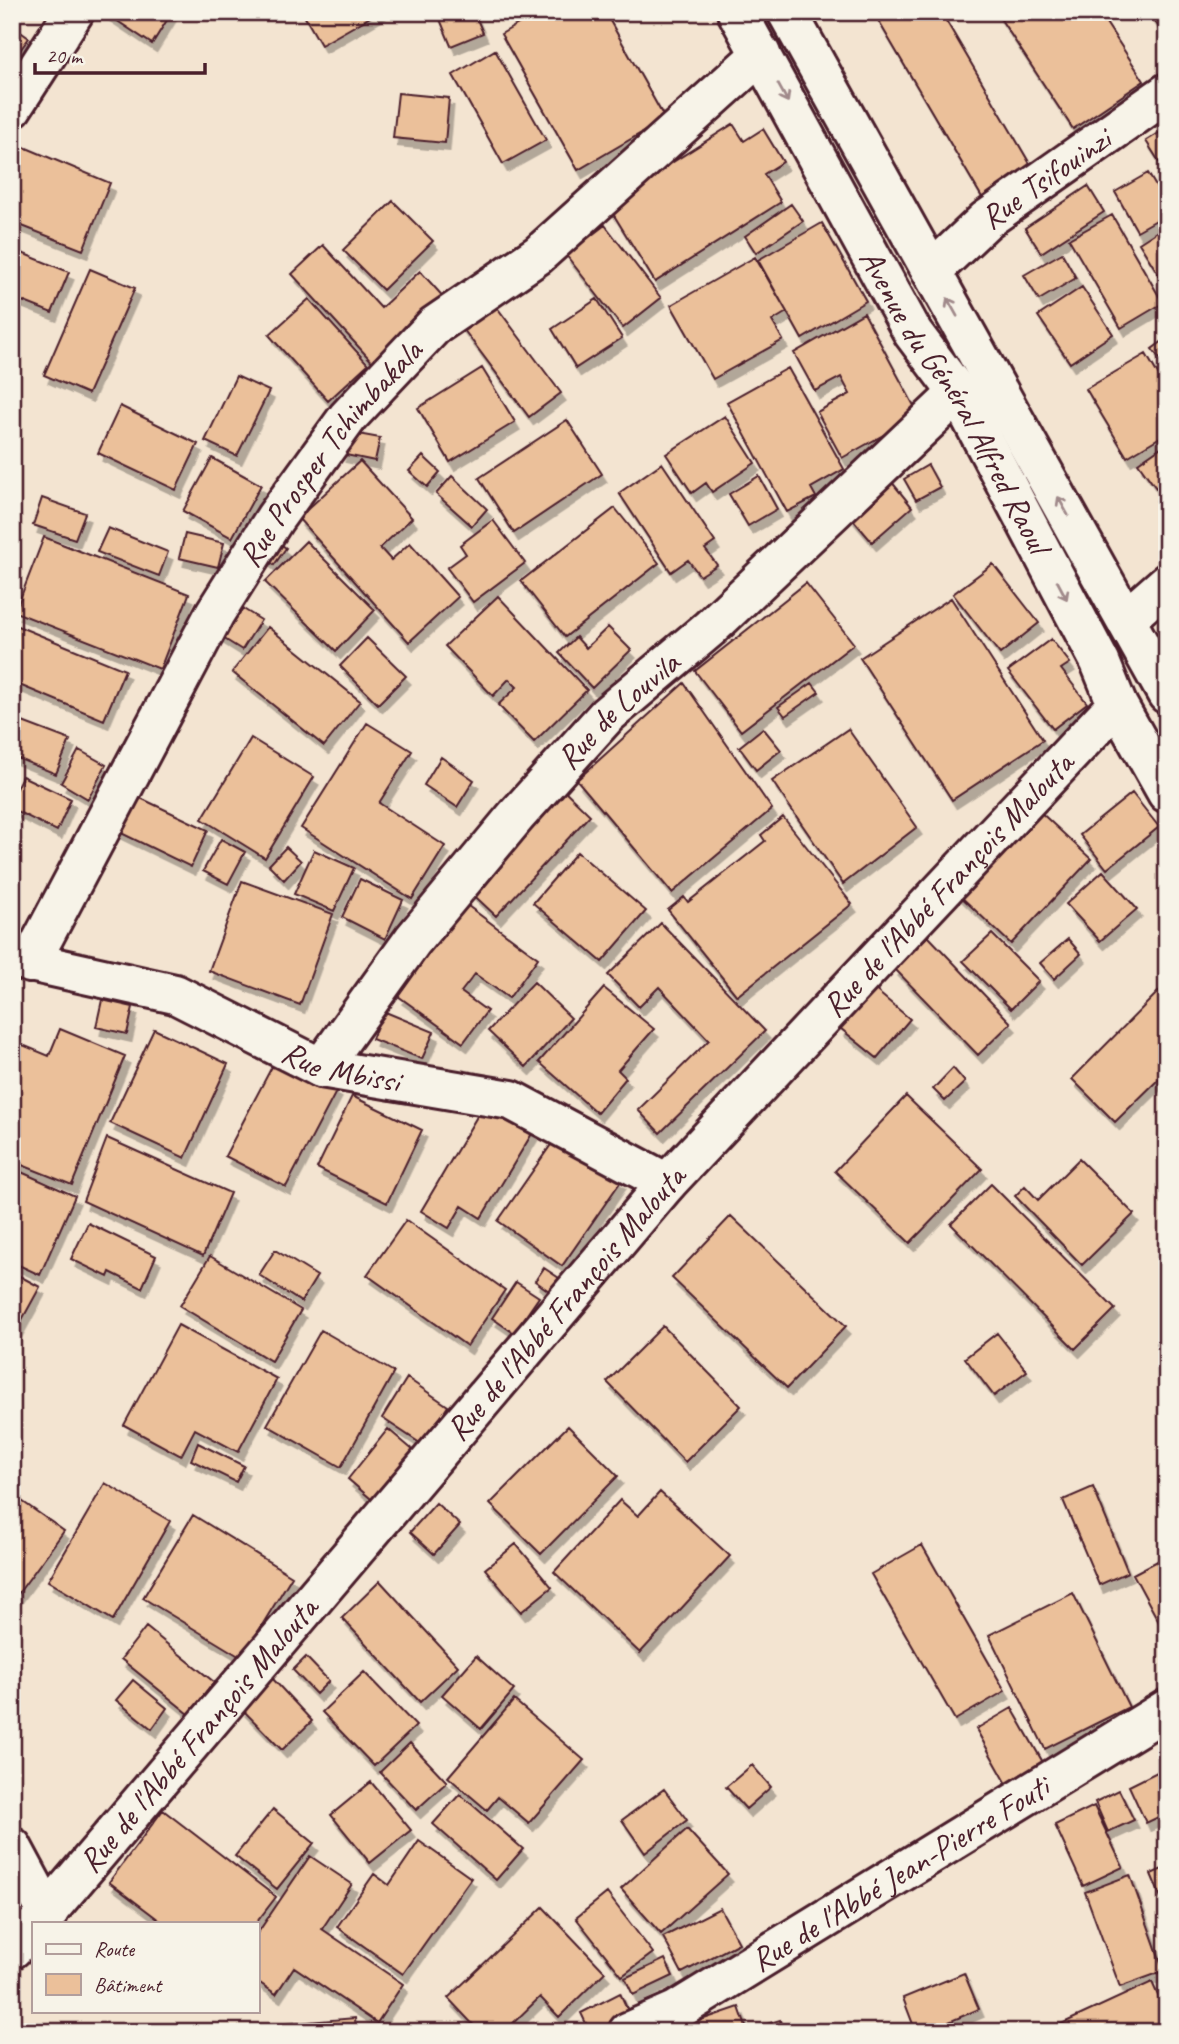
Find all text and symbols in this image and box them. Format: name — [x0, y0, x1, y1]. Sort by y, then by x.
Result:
scale bar — [35, 32, 205, 76]
text: 20 m — [46, 43, 84, 69]
one-way arrow — [776, 82, 790, 103]
street label: Rue Tsifouinzi — [972, 116, 1122, 238]
street label: Avenue du Général Alfred Raoul — [850, 242, 1062, 565]
one-way arrow — [945, 297, 958, 318]
street label: Rue Prosper Tchimbakala — [228, 329, 432, 575]
one-way arrow — [1056, 496, 1070, 516]
one-way arrow — [1056, 579, 1069, 600]
street label: Rue de Louvila — [547, 640, 690, 778]
street label: Rue de l'Abbé François Malouta — [813, 741, 1084, 1026]
street label: Rue Mbissi — [275, 1031, 407, 1103]
street label: Rue de l'Abbé François Malouta — [436, 1154, 696, 1449]
street label: Rue de l'Abbé François Malouta — [69, 1587, 328, 1881]
street label: Rue de l'Abbé Jean-Pierre Fouti — [743, 1764, 1060, 1981]
legend — [32, 1922, 259, 2012]
text: Route — [94, 1936, 135, 1962]
text: Bâtiment — [94, 1972, 163, 1998]

